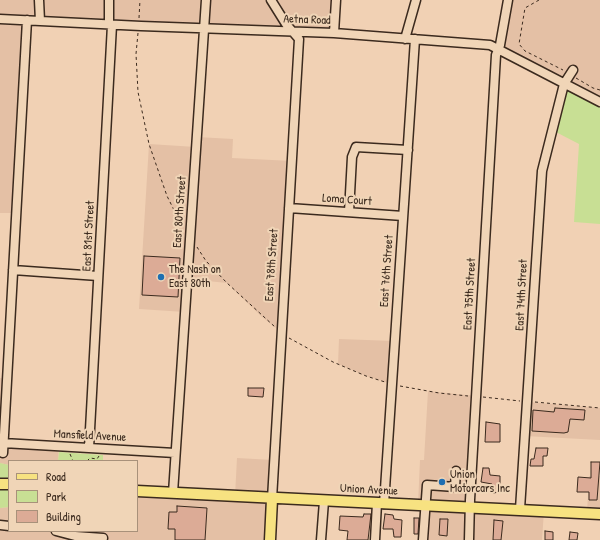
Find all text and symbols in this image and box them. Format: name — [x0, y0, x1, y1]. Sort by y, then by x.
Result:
street label: Aetna Road — [283, 12, 331, 28]
street label: East 80th Street — [170, 176, 190, 248]
street label: Loma Court — [322, 191, 372, 209]
street label: East 81st Street — [80, 200, 98, 272]
street label: East 78th Street — [262, 228, 282, 302]
street label: East 76th Street — [377, 235, 397, 307]
street label: East 75th Street — [461, 257, 479, 331]
street label: East 74th Street — [513, 259, 531, 331]
place label: The Nash on East 80th — [169, 263, 221, 291]
marker: The Nash on East 80th — [156, 272, 166, 282]
street label: Mansfield Avenue — [53, 427, 127, 445]
legend — [8, 460, 138, 532]
text: Road — [46, 468, 66, 485]
place label: Union Motorcars Inc — [450, 468, 510, 496]
marker: Union Motorcars Inc — [437, 477, 447, 487]
street label: Union Avenue — [340, 481, 398, 499]
text: Park — [46, 488, 66, 505]
text: Building — [46, 508, 81, 525]

